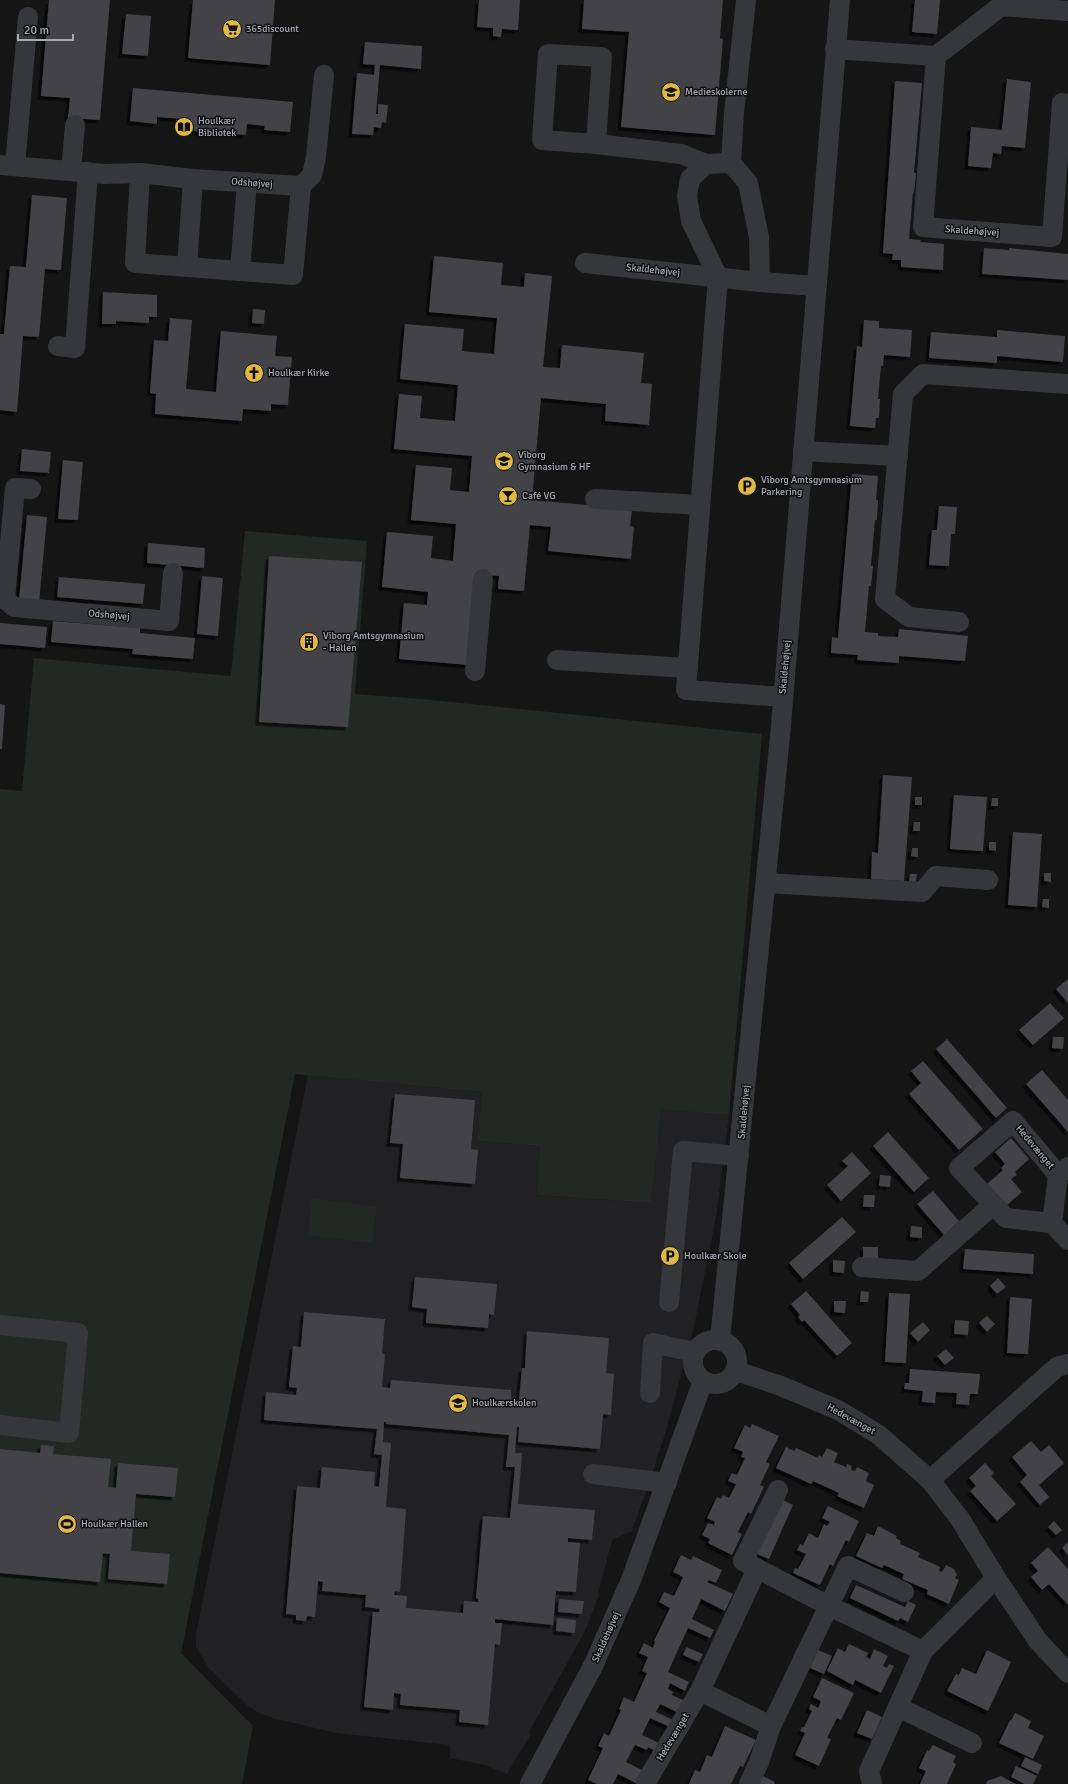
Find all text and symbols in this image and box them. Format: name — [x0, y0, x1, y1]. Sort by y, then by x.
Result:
scale bar — [18, 16, 73, 42]
supermarket icon: 365discount — [221, 18, 243, 40]
text: 20 m — [24, 23, 49, 38]
place label: 365discount — [246, 23, 299, 35]
school or university icon: Medieskolerne — [660, 81, 682, 103]
place label: Medieskolerne — [685, 86, 747, 98]
place label: Houlkær Bibliotek — [198, 115, 236, 139]
library icon: Houlkær Bibliotek — [173, 116, 195, 138]
street label: Odshøjvej — [231, 176, 273, 190]
street label: Skaldehøjvej — [944, 223, 1000, 239]
street label: Skaldehøjvej — [625, 261, 681, 279]
church icon: Houlkær Kirke — [243, 362, 265, 384]
place label: Houlkær Kirke — [268, 367, 329, 379]
place label: Viborg Gymnasium & HF — [518, 449, 591, 473]
school or university icon: Viborg Gymnasium & HF — [493, 450, 515, 472]
place label: Viborg Amtsgymnasium Parkering — [761, 474, 862, 498]
parking icon: Viborg Amtsgymnasium Parkering — [736, 475, 758, 497]
bar icon: Café VG — [497, 485, 519, 507]
place label: Café VG — [522, 490, 556, 502]
street label: Odshøjvej — [88, 607, 131, 623]
place label: Viborg Amtsgymnasium - Hallen — [323, 630, 424, 654]
building icon: Viborg Amtsgymnasium - Hallen — [298, 631, 320, 653]
street label: Skaldehøjvej — [777, 639, 793, 695]
street label: Skaldehøjvej — [736, 1084, 752, 1140]
street label: Hedevænget — [1013, 1123, 1057, 1172]
parking icon: Houlkær Skole — [659, 1245, 681, 1267]
place label: Houlkær Skole — [684, 1250, 746, 1262]
school or university icon: Houlkærskolen — [447, 1392, 469, 1414]
place label: Houlkærskolen — [472, 1397, 537, 1409]
street label: Hedevænget — [825, 1401, 878, 1437]
sports icon: Houlkær Hallen — [56, 1513, 78, 1535]
place label: Houlkær Hallen — [81, 1518, 148, 1530]
street label: Skaldehøjvej — [589, 1610, 623, 1664]
street label: Hedevænget — [654, 1711, 692, 1763]

